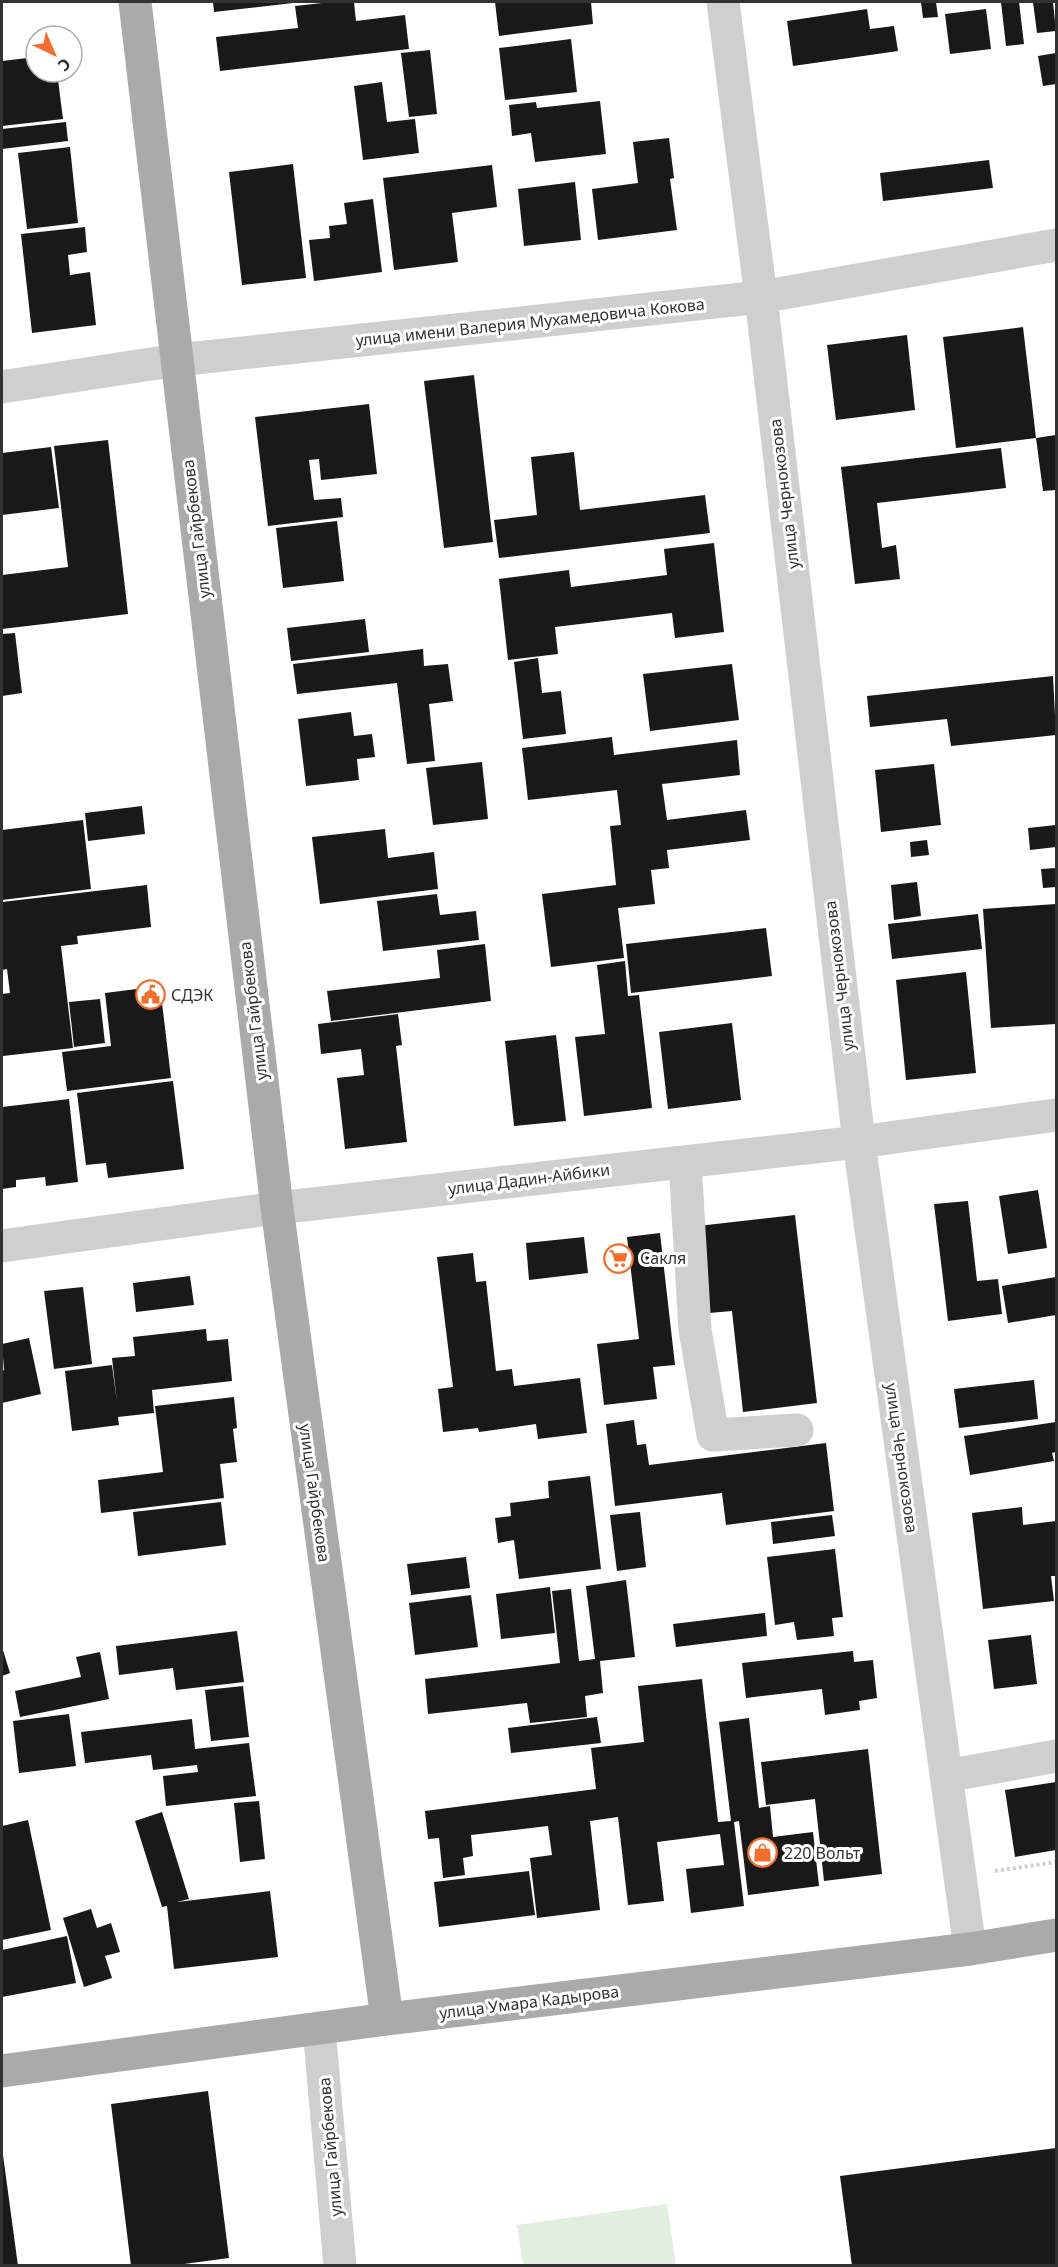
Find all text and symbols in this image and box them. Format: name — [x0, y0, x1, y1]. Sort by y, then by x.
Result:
north arrow — [24, 24, 84, 84]
text: С — [53, 53, 76, 76]
street label: улица имени Валерия Мухамедовича Кокова — [354, 293, 706, 351]
street label: улица Чернокозова — [764, 418, 804, 570]
street label: улица Гайрбекова — [177, 458, 215, 600]
street label: улица Чернокозова — [819, 900, 859, 1052]
street label: улица Гайрбекова — [234, 940, 272, 1082]
public building icon: СДЭК — [134, 979, 166, 1011]
place label: СДЭК — [171, 984, 213, 1006]
street label: улица Дадин-Айбики — [447, 1158, 611, 1200]
supermarket icon: Сакля — [603, 1242, 635, 1274]
place label: Сакля — [640, 1247, 686, 1269]
street label: улица Чернокозова — [881, 1382, 923, 1534]
street label: улица Гайрбекова — [294, 1422, 336, 1564]
shop icon: 220 Вольт — [747, 1837, 779, 1869]
place label: 220 Вольт — [784, 1842, 861, 1864]
street label: улица Умара Кадырова — [438, 1980, 620, 2024]
street label: улица Гайрбекова — [313, 2077, 347, 2217]

